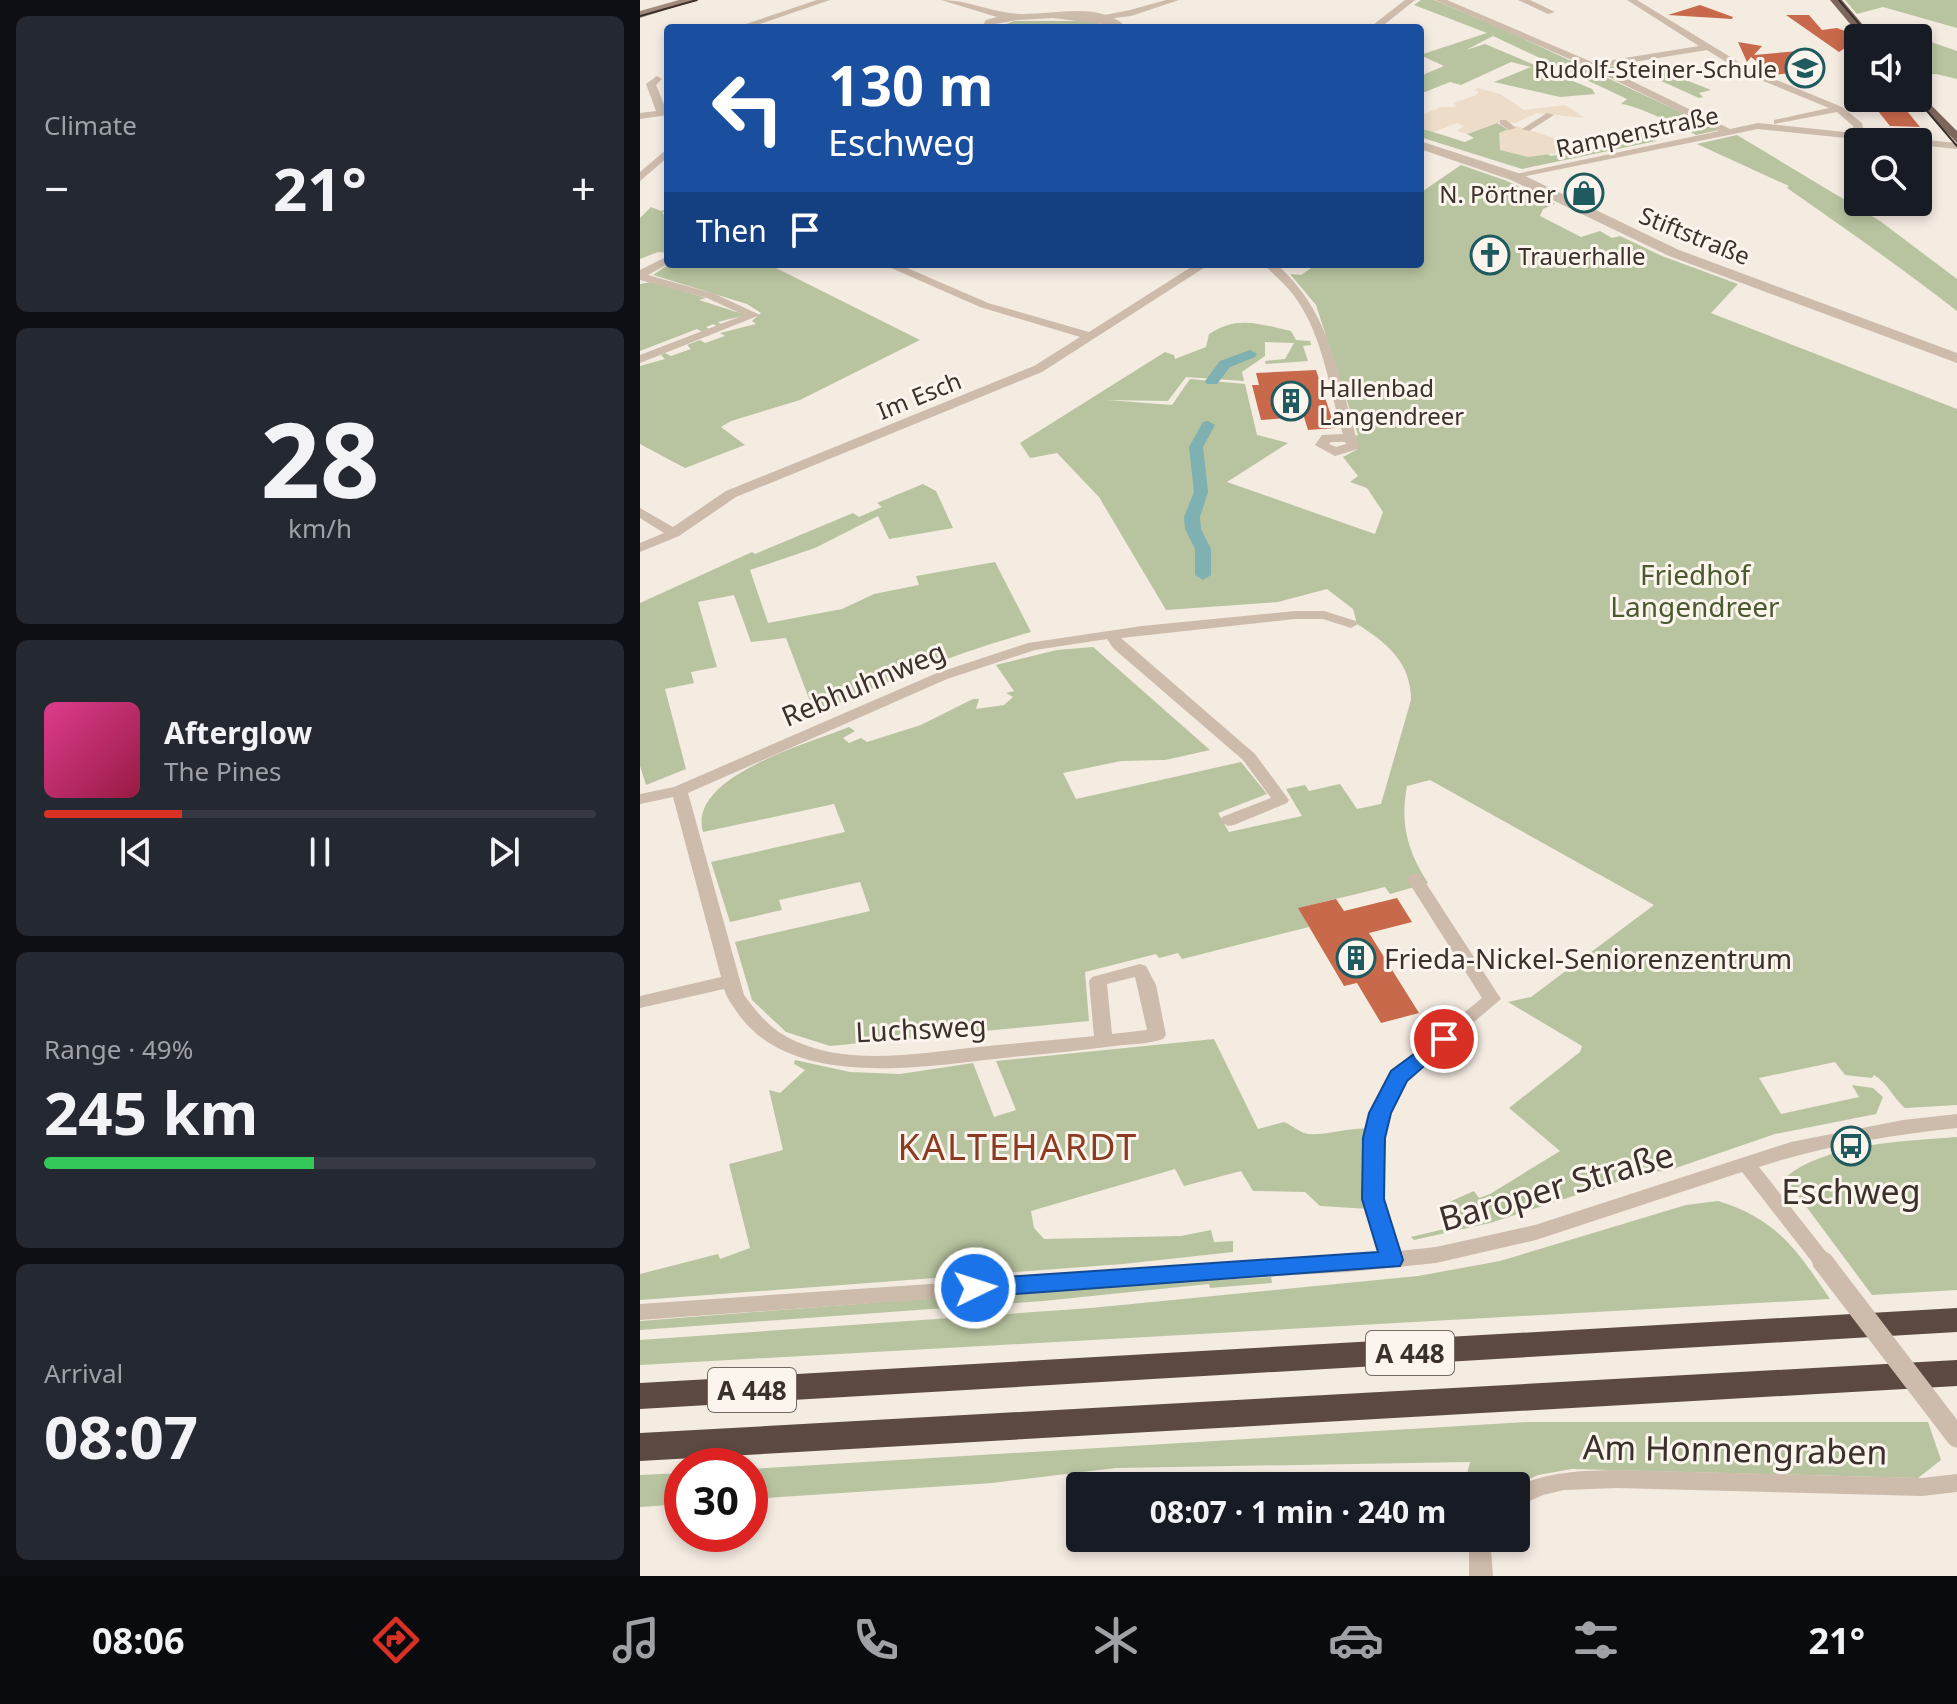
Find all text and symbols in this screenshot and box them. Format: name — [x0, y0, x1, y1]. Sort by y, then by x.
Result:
map controls — [1844, 24, 1932, 216]
button: sound — [1844, 24, 1932, 112]
text: 130 m — [828, 46, 993, 122]
school or university icon: Rudolf-Steiner-Schule — [1784, 47, 1826, 89]
place label: Rudolf-Steiner-Schule — [1534, 52, 1777, 85]
icon: left — [696, 56, 800, 160]
street label: Rampenstraße — [1553, 98, 1721, 164]
text: Climate — [44, 107, 137, 143]
text: Eschweg — [828, 118, 976, 167]
button: search — [1844, 128, 1932, 216]
text: 21° — [273, 147, 367, 229]
text: − — [44, 158, 69, 218]
text: + — [571, 158, 596, 218]
shop icon: N. Pörtner — [1563, 172, 1605, 214]
place label: N. Pörtner — [1439, 177, 1556, 210]
street label: Stiftstraße — [1635, 198, 1755, 272]
icon: arrive — [783, 208, 827, 252]
text: Then — [696, 210, 767, 251]
church icon: Trauerhalle — [1469, 234, 1511, 276]
place label: Trauerhalle — [1518, 239, 1646, 272]
street label: Im Esch — [872, 363, 966, 427]
place label: Hallenbad Langendreer — [1319, 371, 1464, 432]
building icon: Hallenbad Langendreer — [1270, 380, 1312, 422]
text: 28 — [261, 387, 379, 528]
text: km/h — [288, 510, 352, 546]
park label: Friedhof Langendreer — [1610, 555, 1780, 625]
street label: Rebhuhnweg — [775, 631, 951, 735]
text: Afterglow — [164, 712, 312, 753]
text: The Pines — [164, 753, 282, 789]
icon: previous — [114, 830, 158, 874]
icon: pause — [298, 830, 342, 874]
icon: next — [482, 830, 526, 874]
building icon: Frieda-Nickel-Seniorenzentrum — [1335, 937, 1377, 979]
place label: Frieda-Nickel-Seniorenzentrum — [1384, 939, 1792, 977]
pin — [1410, 1005, 1478, 1073]
street label: Luchsweg — [855, 1006, 987, 1050]
icon: arrive — [1422, 1017, 1466, 1061]
text: Range · 49% — [44, 1031, 193, 1067]
text: 245 km — [44, 1071, 258, 1153]
district label: KALTEHARDT — [898, 1122, 1138, 1171]
bus stop icon: Eschweg — [1830, 1125, 1872, 1167]
street label: Baroper Straße — [1433, 1131, 1679, 1241]
place label: Eschweg — [1781, 1168, 1921, 1214]
position arrow — [933, 1246, 1017, 1330]
road number: A 448 — [1366, 1331, 1454, 1375]
text: Arrival — [44, 1355, 123, 1391]
road number: A 448 — [708, 1368, 796, 1412]
text: 08:07 — [44, 1395, 198, 1477]
street label: Am Honnengraben — [1582, 1423, 1888, 1475]
speed limit sign: 30 — [664, 1448, 768, 1552]
text: 08:07 · 1 min · 240 m — [1150, 1491, 1446, 1532]
icon: directions — [368, 1612, 424, 1668]
icon: music — [608, 1612, 664, 1668]
icon: phone — [848, 1612, 904, 1668]
icon: climate — [1088, 1612, 1144, 1668]
icon: car — [1328, 1612, 1384, 1668]
icon: filters — [1568, 1612, 1624, 1668]
text: 08:06 — [92, 1616, 184, 1665]
text: 21° — [1808, 1616, 1865, 1665]

